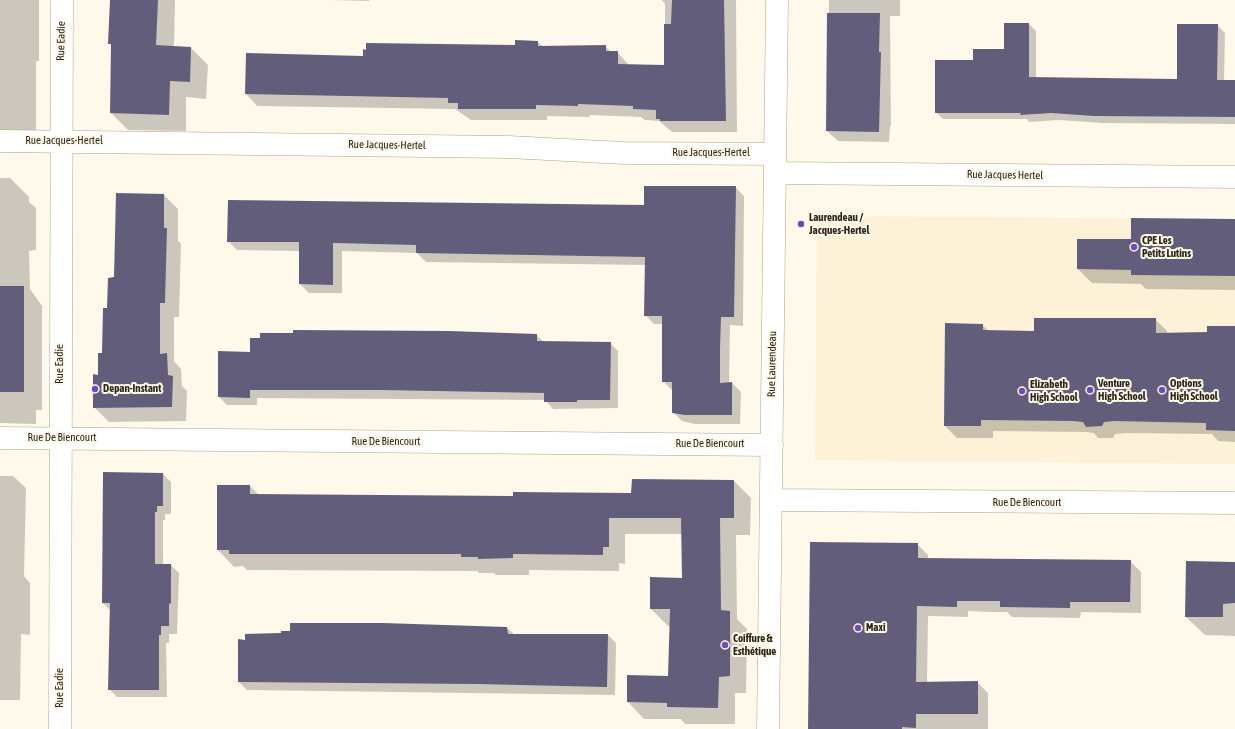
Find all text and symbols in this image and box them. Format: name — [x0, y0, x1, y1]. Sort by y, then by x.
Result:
street label: Rue Eadie — [54, 21, 68, 61]
street label: Rue Jacques-Hertel — [25, 134, 103, 148]
street label: Rue Jacques-Hertel — [348, 138, 426, 152]
street label: Rue Jacques-Hertel — [672, 146, 750, 160]
street label: Rue Jacques Hertel — [967, 168, 1043, 182]
place label: Laurendeau / Jacques-Hertel — [809, 211, 869, 237]
marker: Laurendeau / Jacques-Hertel — [796, 219, 806, 229]
place label: CPE Les Petits Lutins — [1142, 234, 1191, 260]
marker: CPE Les Petits Lutins — [1129, 242, 1139, 252]
street label: Rue Laurendeau — [765, 331, 779, 397]
street label: Rue Eadie — [53, 344, 67, 384]
place label: Venture High School — [1098, 377, 1146, 403]
place label: Options High School — [1170, 377, 1218, 403]
place label: Elizabeth High School — [1030, 378, 1078, 404]
place label: Depan-Instant — [103, 382, 161, 396]
marker: Depan-Instant — [90, 384, 100, 394]
marker: Venture High School — [1085, 385, 1095, 395]
marker: Options High School — [1157, 385, 1167, 395]
marker: Elizabeth High School — [1017, 386, 1027, 396]
street label: Rue De Biencourt — [28, 431, 96, 445]
street label: Rue De Biencourt — [352, 435, 420, 449]
street label: Rue De Biencourt — [676, 437, 744, 451]
street label: Rue De Biencourt — [993, 496, 1061, 510]
place label: Maxi — [866, 621, 885, 635]
marker: Maxi — [853, 623, 863, 633]
place label: Coiffure & Esthétique — [733, 632, 776, 658]
marker: Coiffure & Esthétique — [720, 640, 730, 650]
street label: Rue Eadie — [53, 668, 67, 708]

